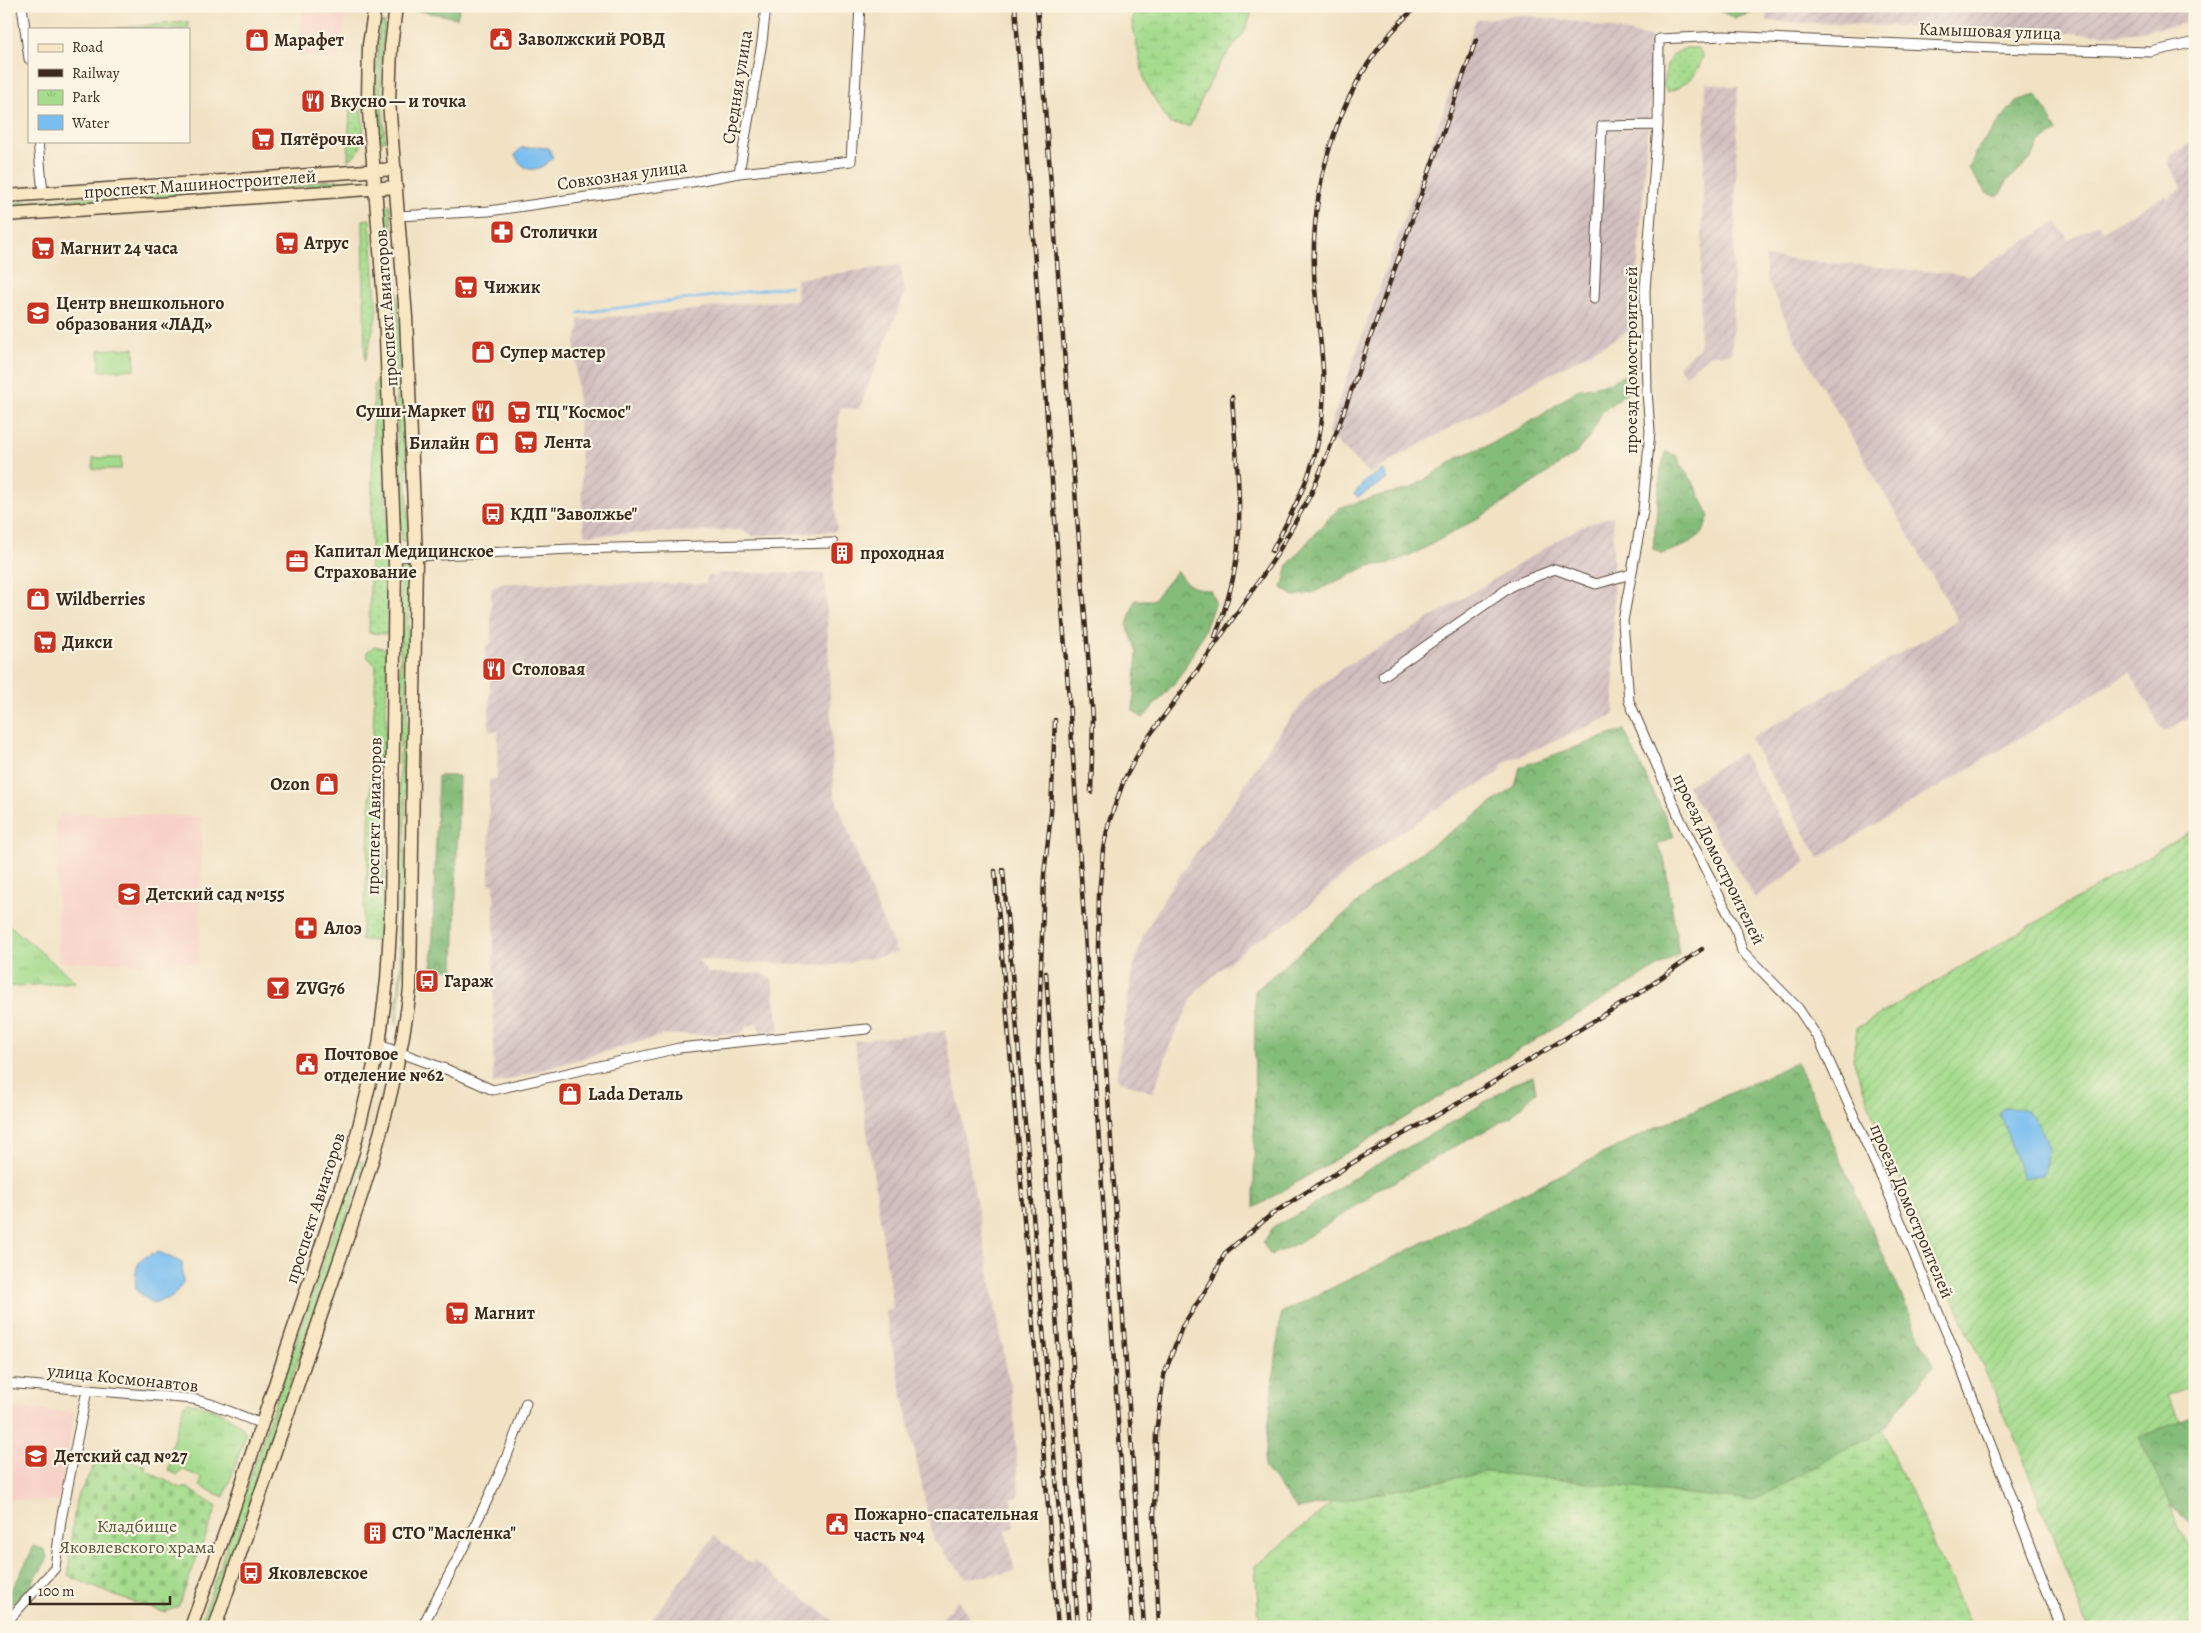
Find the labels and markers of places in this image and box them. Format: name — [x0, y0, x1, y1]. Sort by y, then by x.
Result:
public building icon: Заволжский РОВД — [488, 26, 514, 52]
shop icon: Марафет — [244, 27, 270, 53]
place label: Заволжский РОВД — [518, 27, 665, 51]
place label: Марафет — [274, 28, 344, 52]
restaurant icon: Вкусно — и точка — [300, 88, 326, 114]
place label: Вкусно — и точка — [330, 89, 467, 113]
supermarket icon: Пятёрочка — [250, 126, 276, 152]
place label: Пятёрочка — [280, 127, 365, 151]
pharmacy icon: Столички — [489, 219, 515, 245]
place label: Столички — [520, 220, 598, 244]
supermarket icon: Атрус — [274, 230, 300, 256]
place label: Атрус — [303, 231, 349, 255]
supermarket icon: Магнит 24 часа — [30, 235, 56, 261]
place label: Магнит 24 часа — [60, 236, 178, 260]
supermarket icon: Чижик — [453, 274, 479, 300]
place label: Чижик — [484, 275, 541, 299]
place label: Центр внешкольного образования «ЛАД» — [56, 291, 224, 336]
school or university icon: Центр внешкольного образования «ЛАД» — [25, 300, 51, 326]
shop icon: Супер мастер — [470, 339, 496, 365]
place label: Супер мастер — [500, 340, 606, 364]
restaurant icon: Суши-Маркет — [470, 398, 496, 424]
place label: Суши-Маркет — [356, 399, 466, 423]
supermarket icon: ТЦ "Космос" — [506, 399, 532, 425]
place label: ТЦ "Космос" — [536, 400, 631, 424]
supermarket icon: Лента — [513, 429, 539, 455]
shop icon: Билайн — [474, 430, 500, 456]
place label: Лента — [544, 430, 592, 454]
place label: Билайн — [409, 431, 470, 455]
bus stop icon: КДП "Заволжье" — [480, 501, 506, 527]
place label: КДП "Заволжье" — [510, 502, 638, 526]
place label: Капитал Медицинское Страхование — [314, 539, 494, 584]
building icon: проходная — [829, 540, 855, 566]
place label: проходная — [860, 541, 945, 565]
office icon: Капитал Медицинское Страхование — [284, 548, 310, 574]
shop icon: Wildberries — [25, 586, 51, 612]
place label: Wildberries — [55, 587, 145, 611]
supermarket icon: Дикси — [32, 629, 58, 655]
place label: Дикси — [62, 630, 113, 654]
restaurant icon: Столовая — [481, 656, 507, 682]
place label: Столовая — [512, 657, 585, 681]
shop icon: Ozon — [314, 771, 340, 797]
place label: Ozon — [270, 772, 310, 796]
school or university icon: Детский сад №155 — [116, 881, 142, 907]
place label: Детский сад №155 — [146, 882, 285, 906]
pharmacy icon: Алоэ — [293, 915, 319, 941]
place label: Алоэ — [323, 916, 362, 940]
bus stop icon: Гараж — [414, 968, 440, 994]
place label: Гараж — [444, 969, 494, 993]
bar icon: ZVG76 — [265, 975, 291, 1001]
place label: ZVG76 — [296, 976, 345, 1000]
place label: Почтовое отделение №62 — [324, 1042, 444, 1087]
public building icon: Почтовое отделение №62 — [294, 1051, 320, 1077]
shop icon: Lada Dеталь — [557, 1081, 583, 1107]
place label: Lada Dеталь — [588, 1082, 684, 1106]
supermarket icon: Магнит — [444, 1300, 470, 1326]
place label: Магнит — [474, 1301, 535, 1325]
school or university icon: Детский сад №27 — [23, 1443, 49, 1469]
place label: Детский сад №27 — [54, 1444, 188, 1468]
place label: Пожарно-спасательная часть №4 — [854, 1502, 1039, 1547]
public building icon: Пожарно-спасательная часть №4 — [824, 1511, 850, 1537]
building icon: СТО "Масленка" — [362, 1520, 388, 1546]
place label: СТО "Масленка" — [392, 1521, 516, 1545]
bus stop icon: Яковлевское — [238, 1560, 264, 1586]
place label: Яковлевское — [268, 1561, 368, 1585]

